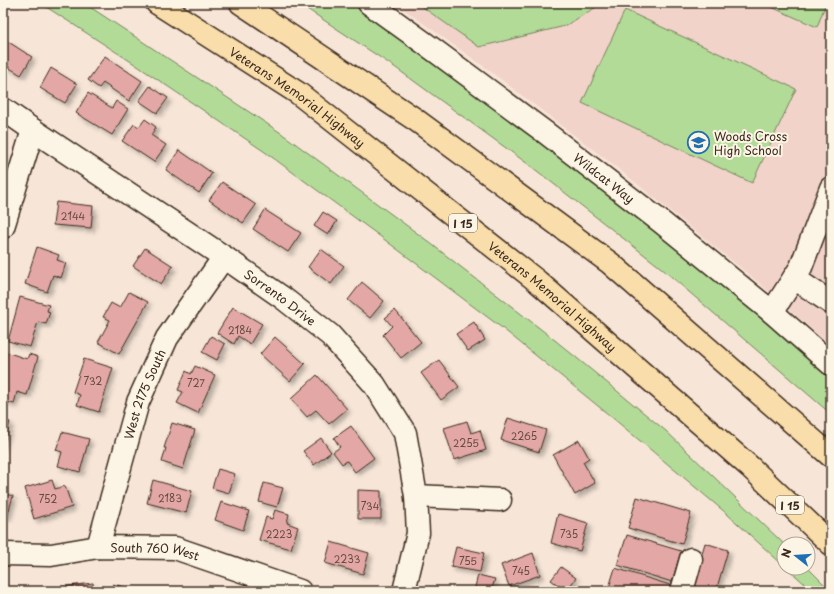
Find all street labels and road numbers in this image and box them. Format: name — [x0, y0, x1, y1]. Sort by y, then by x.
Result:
street label: Veterans Memorial Highway — [226, 42, 369, 152]
street label: Wildcat Way — [570, 148, 639, 207]
road number: I 15 — [449, 214, 477, 232]
street label: Veterans Memorial Highway — [484, 237, 621, 356]
street label: Sorrento Drive — [241, 265, 320, 330]
street label: West 2175 South — [119, 346, 170, 441]
road number: I 15 — [776, 496, 804, 514]
street label: South 760 West — [110, 538, 202, 565]

